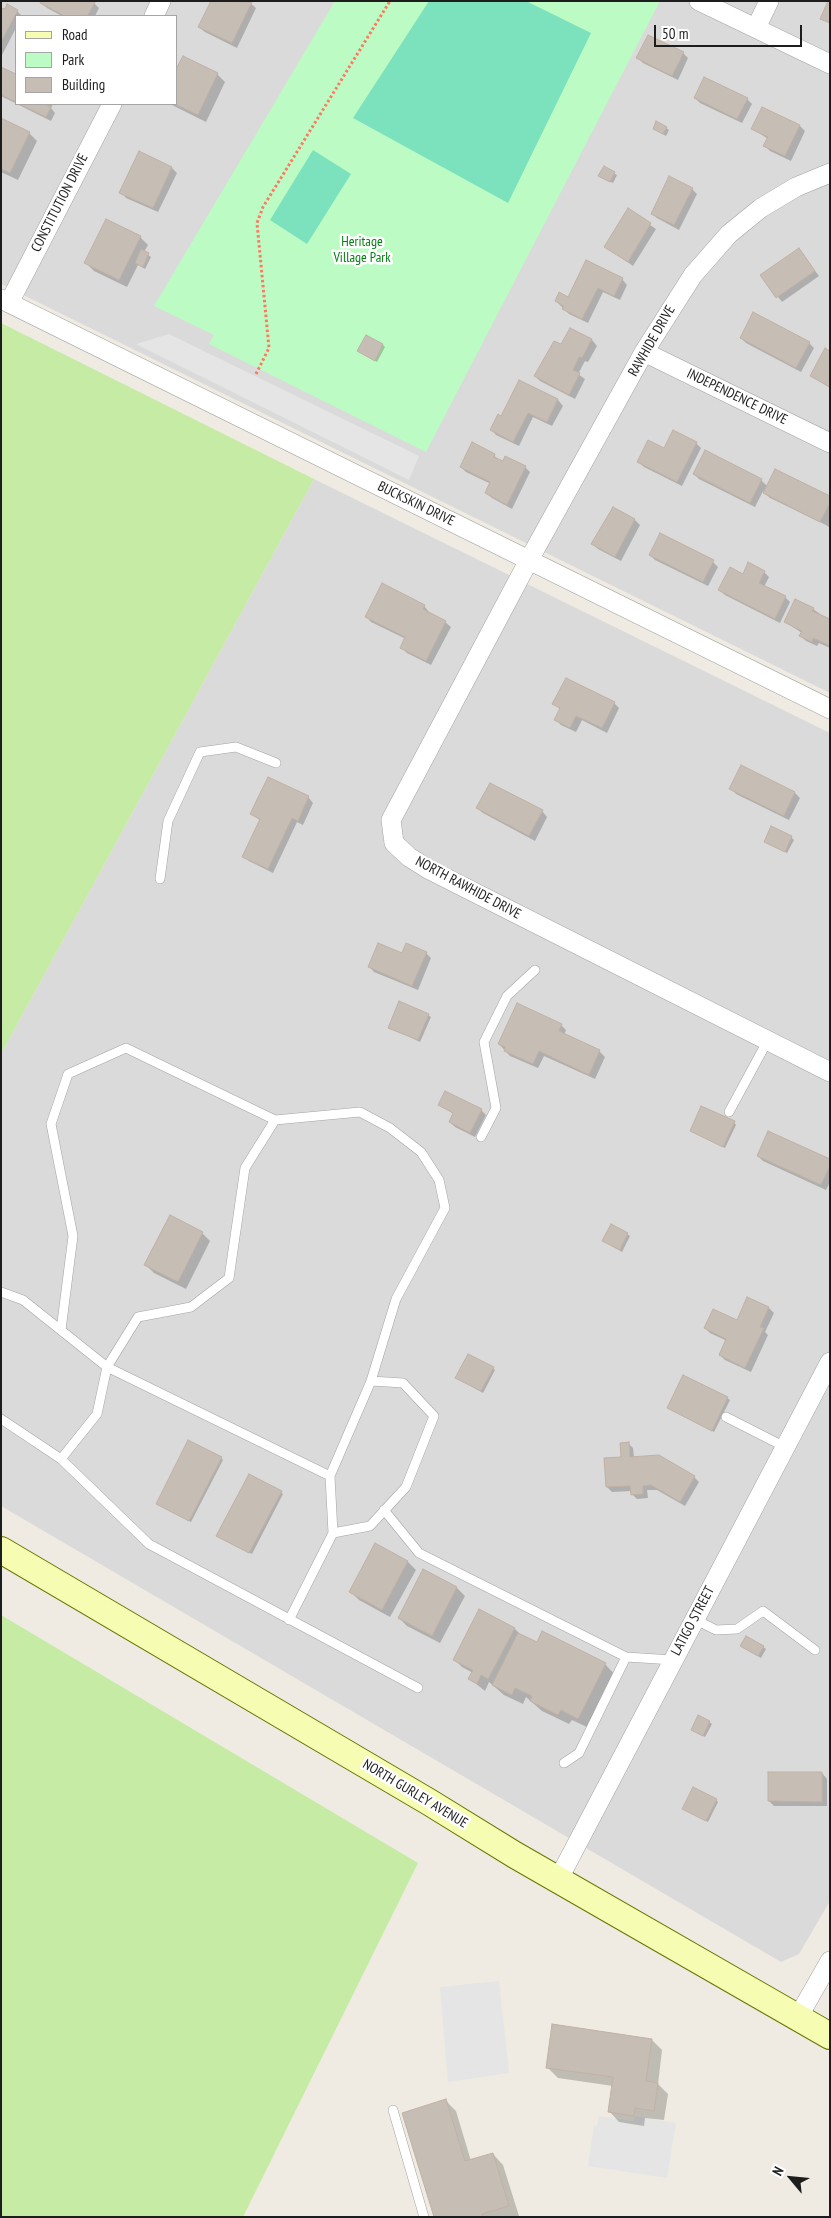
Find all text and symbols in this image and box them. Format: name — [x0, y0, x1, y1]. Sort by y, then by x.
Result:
legend — [15, 15, 178, 105]
scale bar — [656, 15, 804, 47]
text: 50 m — [662, 24, 688, 43]
text: Road — [62, 25, 88, 44]
text: Park — [62, 50, 84, 69]
text: Building — [62, 75, 105, 94]
street label: CONSTITUTION DRIVE — [28, 151, 92, 255]
park label: Heritage Village Park — [333, 234, 391, 266]
street label: RAWHIDE DRIVE — [625, 303, 679, 379]
street label: INDEPENDENCE DRIVE — [684, 365, 790, 429]
street label: BUCKSKIN DRIVE — [375, 478, 457, 530]
street label: NORTH RAWHIDE DRIVE — [412, 853, 524, 923]
street label: LATIGO STREET — [668, 1583, 718, 1659]
street label: NORTH GURLEY AVENUE — [359, 1756, 471, 1832]
north arrow — [766, 2153, 816, 2203]
text: N — [768, 2163, 787, 2179]

